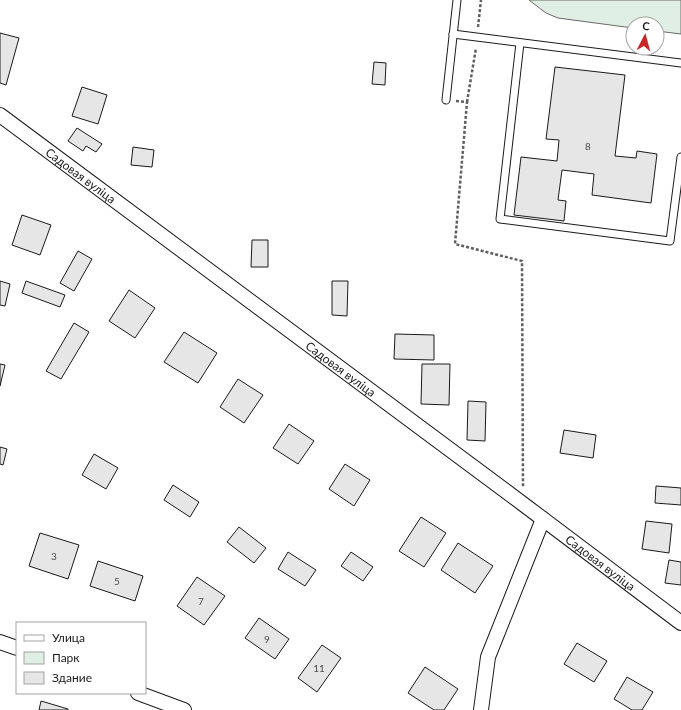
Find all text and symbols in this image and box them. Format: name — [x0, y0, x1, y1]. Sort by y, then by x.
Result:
north arrow — [625, 16, 665, 56]
text: С — [642, 19, 651, 32]
house number: 8 — [585, 140, 591, 152]
street label: Садовая вуліца — [43, 144, 119, 206]
street label: Садовая вуліца — [303, 338, 379, 400]
street label: Садовая вуліца — [563, 531, 639, 594]
house number: 3 — [51, 550, 57, 562]
house number: 5 — [114, 575, 120, 587]
house number: 7 — [198, 595, 204, 607]
legend — [16, 622, 146, 694]
text: Улица — [52, 630, 85, 645]
house number: 9 — [264, 633, 270, 645]
text: Парк — [52, 650, 80, 665]
house number: 11 — [313, 662, 325, 674]
text: Здание — [52, 670, 92, 685]

